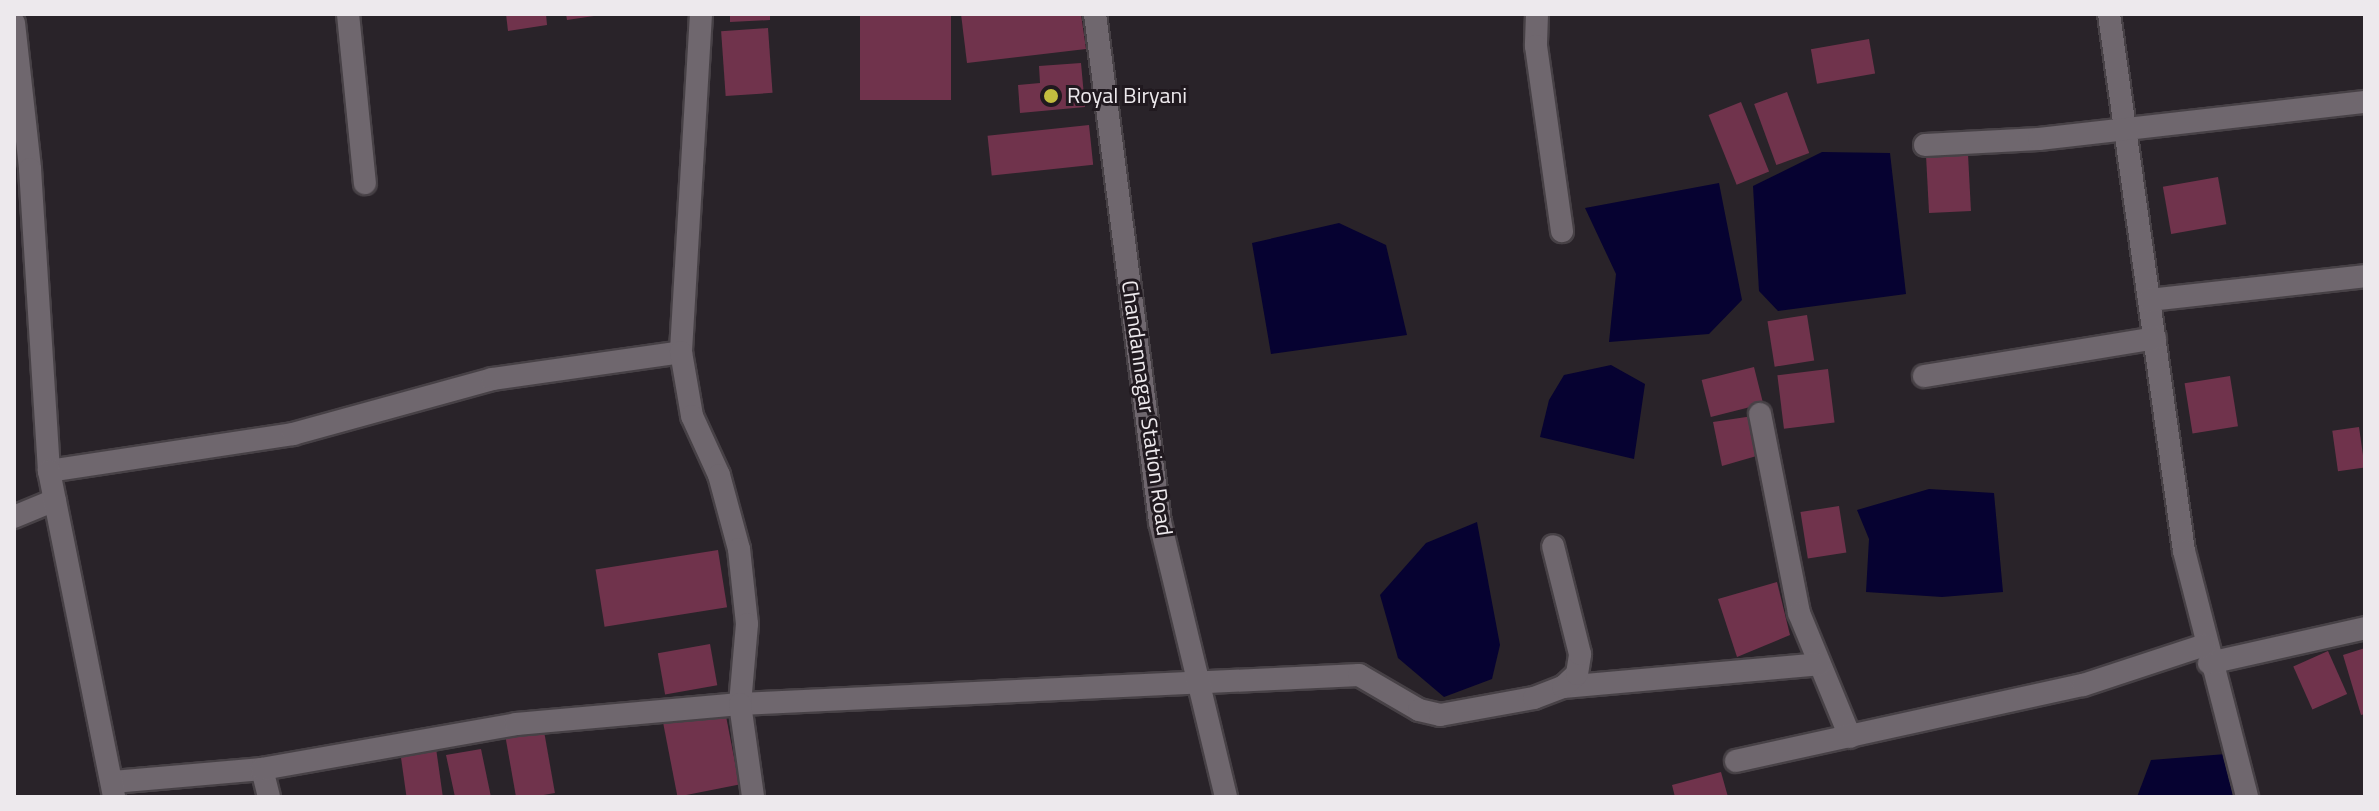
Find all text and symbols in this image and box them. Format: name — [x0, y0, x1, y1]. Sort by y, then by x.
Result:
place label: Royal Biryani — [1067, 83, 1187, 109]
marker: Royal Biryani — [1042, 87, 1060, 105]
street label: Chandannagar Station Road — [1116, 279, 1178, 537]

